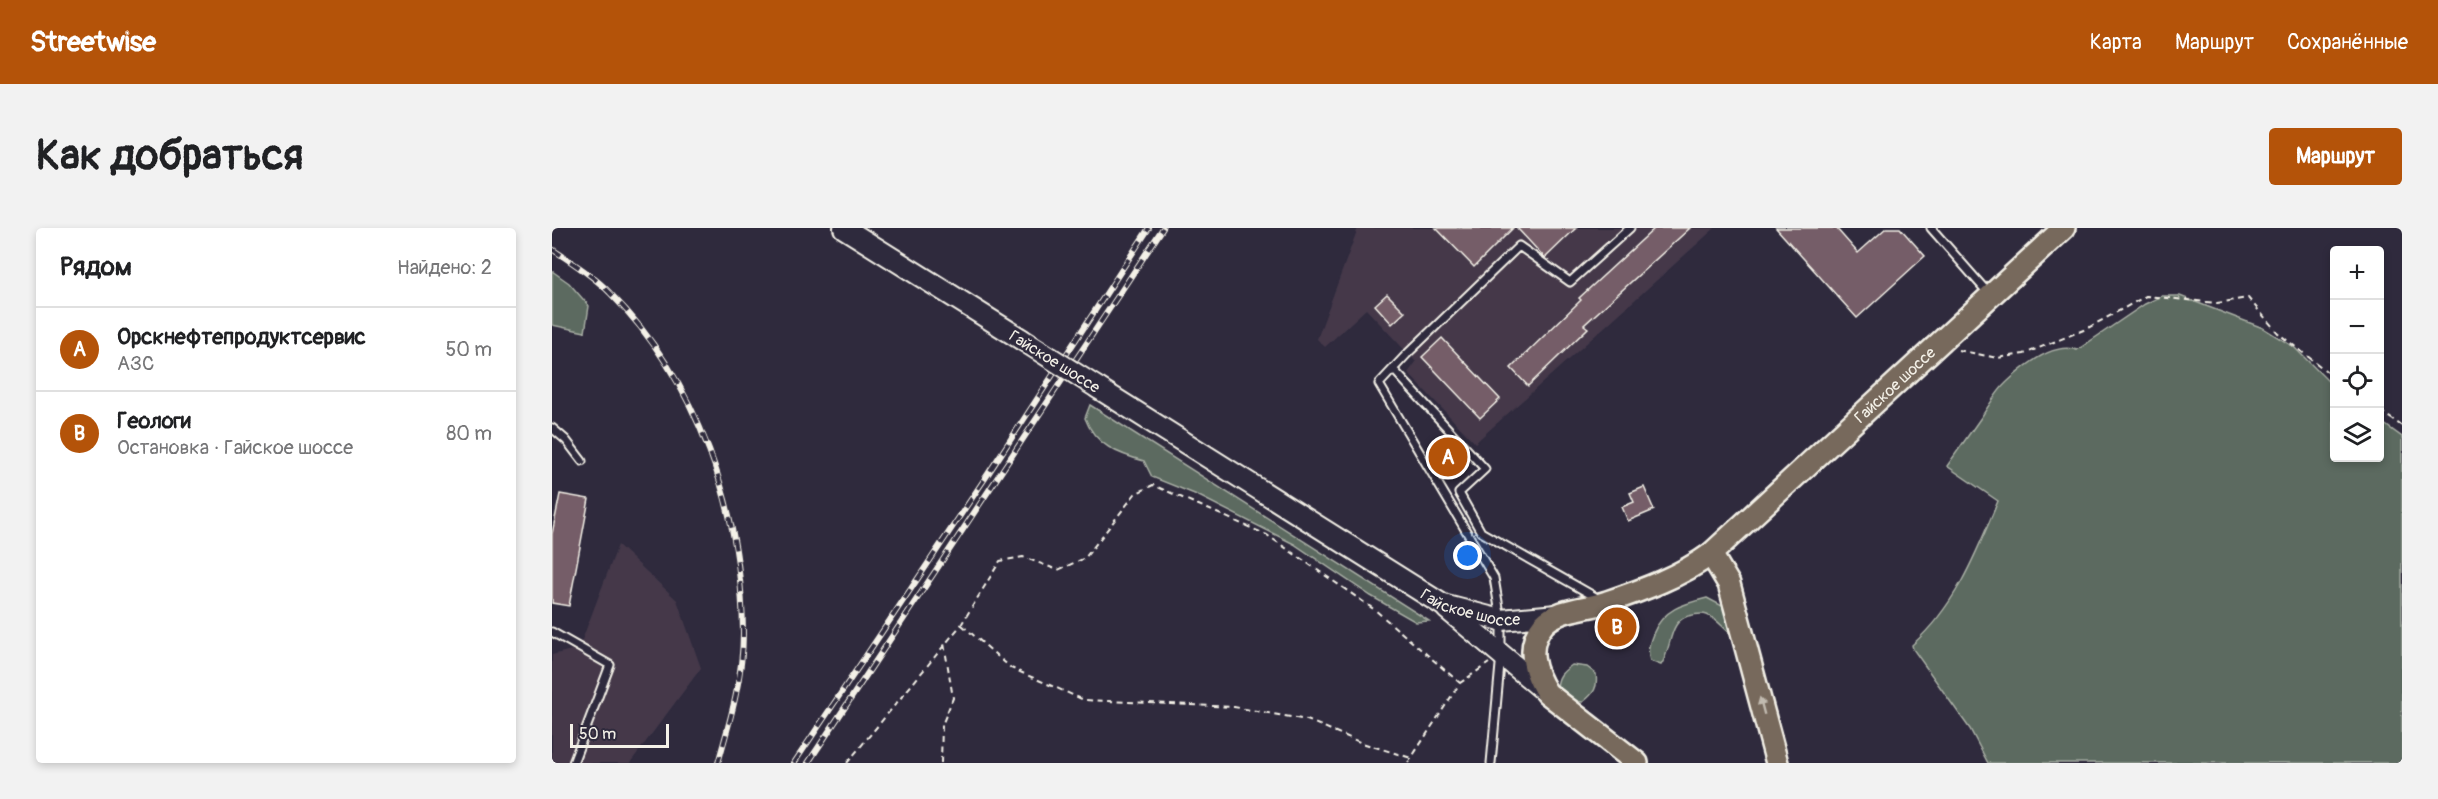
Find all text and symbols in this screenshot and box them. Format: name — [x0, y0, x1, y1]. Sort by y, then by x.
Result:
text: Streetwise — [30, 25, 156, 60]
text: Карта — [2090, 29, 2142, 56]
text: Маршрут — [2175, 29, 2254, 56]
text: Сохранённые — [2287, 29, 2408, 56]
button: Маршрут — [2269, 128, 2402, 185]
text: Как добраться — [36, 130, 303, 182]
map controls — [2330, 246, 2384, 462]
button: + — [2330, 246, 2384, 300]
text: Рядом — [60, 251, 132, 283]
text: Найдено: 2 — [397, 255, 492, 280]
button: − — [2330, 300, 2384, 354]
text: Орскнефтепродуктсервис — [117, 323, 366, 351]
street label: Гайское шоссе — [1005, 326, 1104, 398]
text: A — [73, 337, 86, 362]
text: 50 m — [445, 337, 492, 362]
street label: Гайское шоссе — [1850, 343, 1940, 428]
text: АЗС — [117, 351, 154, 376]
button: locate — [2330, 354, 2384, 408]
text: Геологи — [117, 407, 191, 435]
button: layers — [2330, 408, 2384, 462]
text: B — [74, 421, 85, 446]
text: 80 m — [446, 421, 492, 446]
pin: A — [1428, 434, 1468, 480]
text: Остановка · Гайское шоссе — [117, 435, 353, 460]
your location — [1453, 541, 1482, 570]
street label: Гайское шоссе — [1417, 584, 1521, 631]
pin: B — [1598, 604, 1636, 650]
one-way arrow — [1756, 697, 1766, 716]
scale bar — [570, 721, 669, 748]
text: 50 m — [579, 724, 616, 744]

